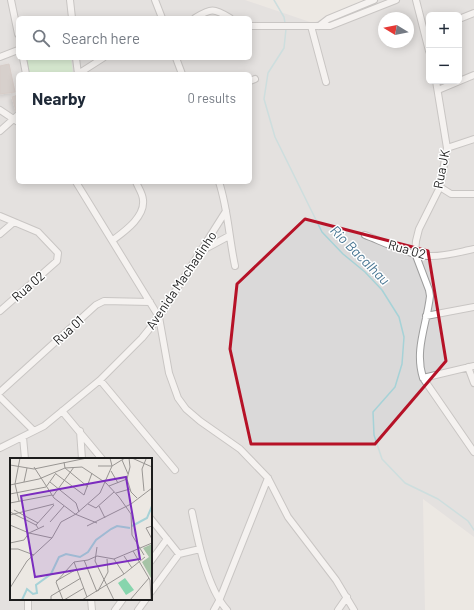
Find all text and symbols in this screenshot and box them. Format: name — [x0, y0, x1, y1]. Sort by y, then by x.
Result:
north arrow — [378, 12, 414, 48]
map controls — [426, 12, 462, 84]
button: + — [426, 12, 462, 48]
search box — [16, 16, 252, 60]
icon: search — [30, 27, 52, 49]
text: Search here — [62, 29, 140, 47]
button: − — [426, 48, 462, 84]
text: Nearby — [32, 88, 86, 108]
text: 0 results — [187, 90, 236, 106]
street label: Rua JK — [429, 148, 453, 190]
water label: Rio Bacalhau — [327, 221, 394, 288]
street label: Avenida Machadinho — [142, 228, 220, 332]
street label: Rua 02 — [386, 236, 428, 262]
street label: Rua 02 — [8, 267, 48, 305]
street label: Rua 01 — [49, 312, 87, 348]
inset map — [10, 458, 152, 600]

